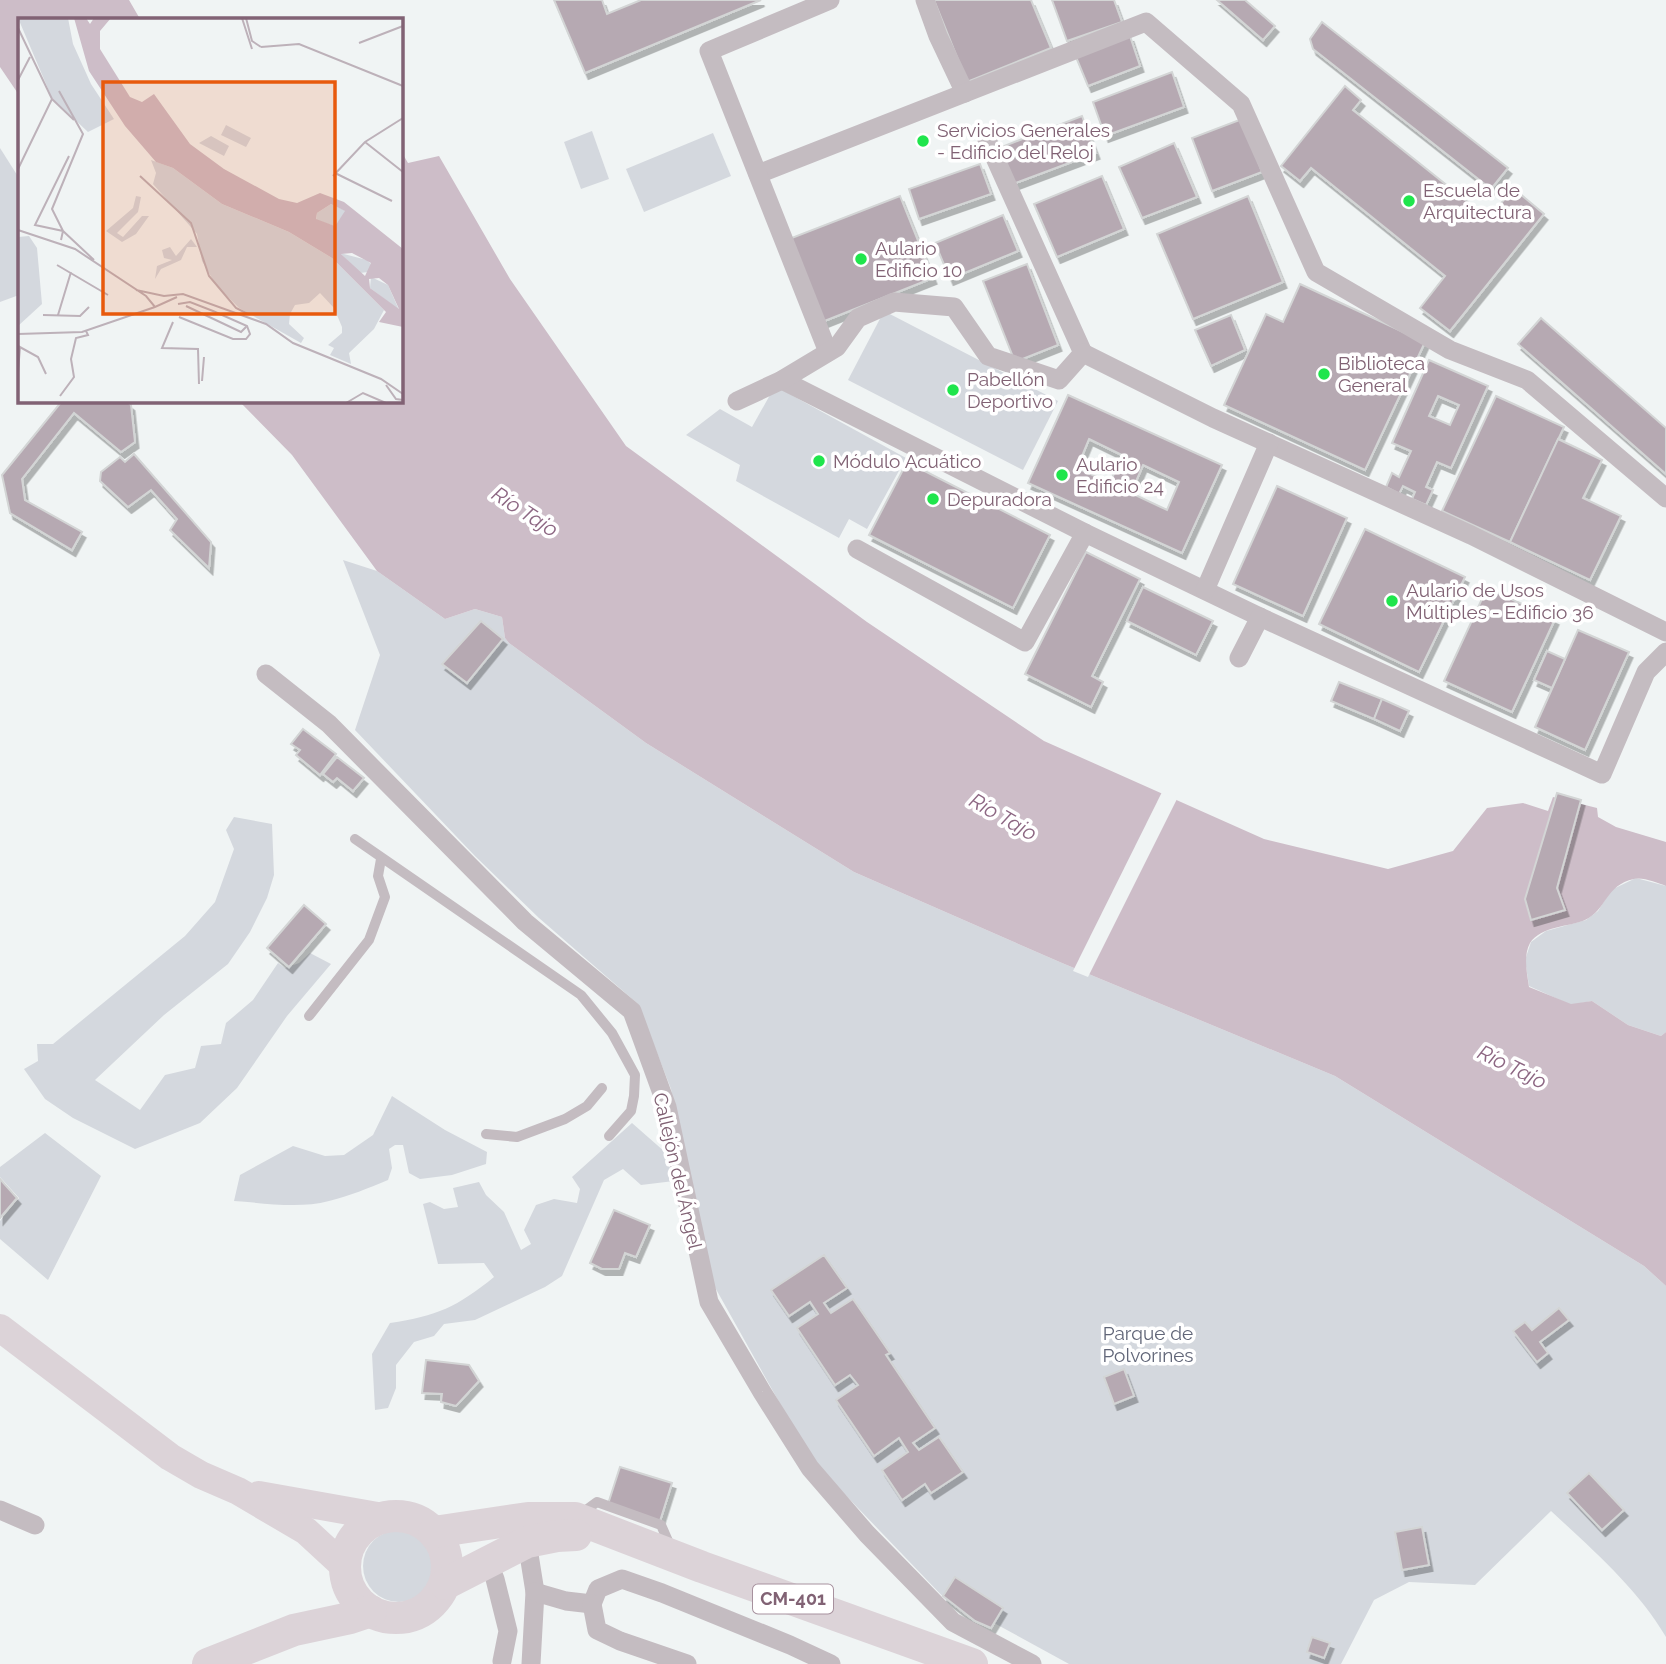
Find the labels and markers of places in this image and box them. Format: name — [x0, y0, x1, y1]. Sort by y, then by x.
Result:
place label: Servicios Generales - Edificio del Reloj — [937, 119, 1110, 163]
marker: Servicios Generales - Edificio del Reloj — [915, 133, 931, 149]
place label: Escuela de Arquitectura — [1423, 179, 1532, 223]
marker: Escuela de Arquitectura — [1401, 193, 1417, 209]
place label: Aulario Edificio 10 — [875, 237, 962, 281]
marker: Aulario Edificio 10 — [853, 251, 869, 267]
place label: Biblioteca General — [1338, 352, 1425, 396]
marker: Biblioteca General — [1316, 366, 1332, 382]
place label: Pabellón Deportivo — [967, 368, 1053, 412]
marker: Pabellón Deportivo — [945, 382, 961, 398]
place label: Módulo Acuático — [833, 450, 981, 472]
marker: Módulo Acuático — [811, 453, 827, 469]
place label: Aulario Edificio 24 — [1076, 453, 1164, 497]
marker: Aulario Edificio 24 — [1054, 467, 1070, 483]
place label: Depuradora — [947, 488, 1052, 510]
marker: Depuradora — [925, 491, 941, 507]
place label: Aulario de Usos Múltiples - Edificio 36 — [1406, 579, 1594, 623]
marker: Aulario de Usos Múltiples - Edificio 36 — [1384, 593, 1400, 609]

